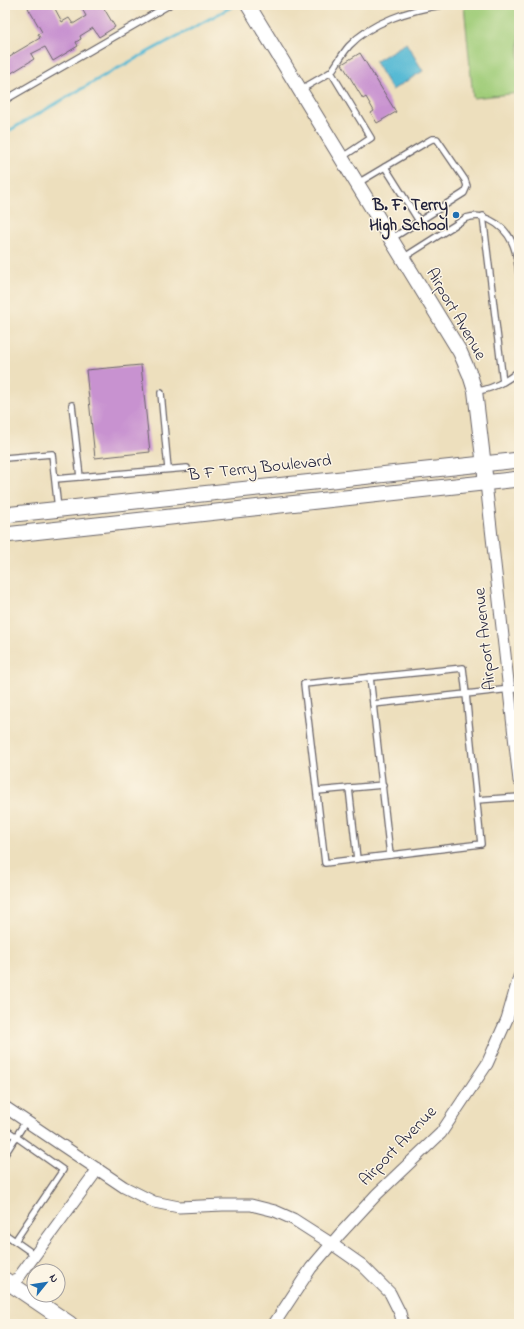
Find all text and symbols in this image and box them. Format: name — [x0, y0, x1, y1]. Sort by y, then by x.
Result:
place label: B. F. Terry High School — [369, 193, 449, 240]
marker: B. F. Terry High School — [451, 210, 461, 220]
street label: Airport Avenue — [419, 263, 493, 365]
street label: B F Terry Boulevard — [186, 448, 333, 489]
street label: Airport Avenue — [467, 586, 503, 692]
street label: Airport Avenue — [353, 1100, 443, 1192]
north arrow — [26, 1263, 66, 1303]
text: N — [45, 1271, 63, 1286]

